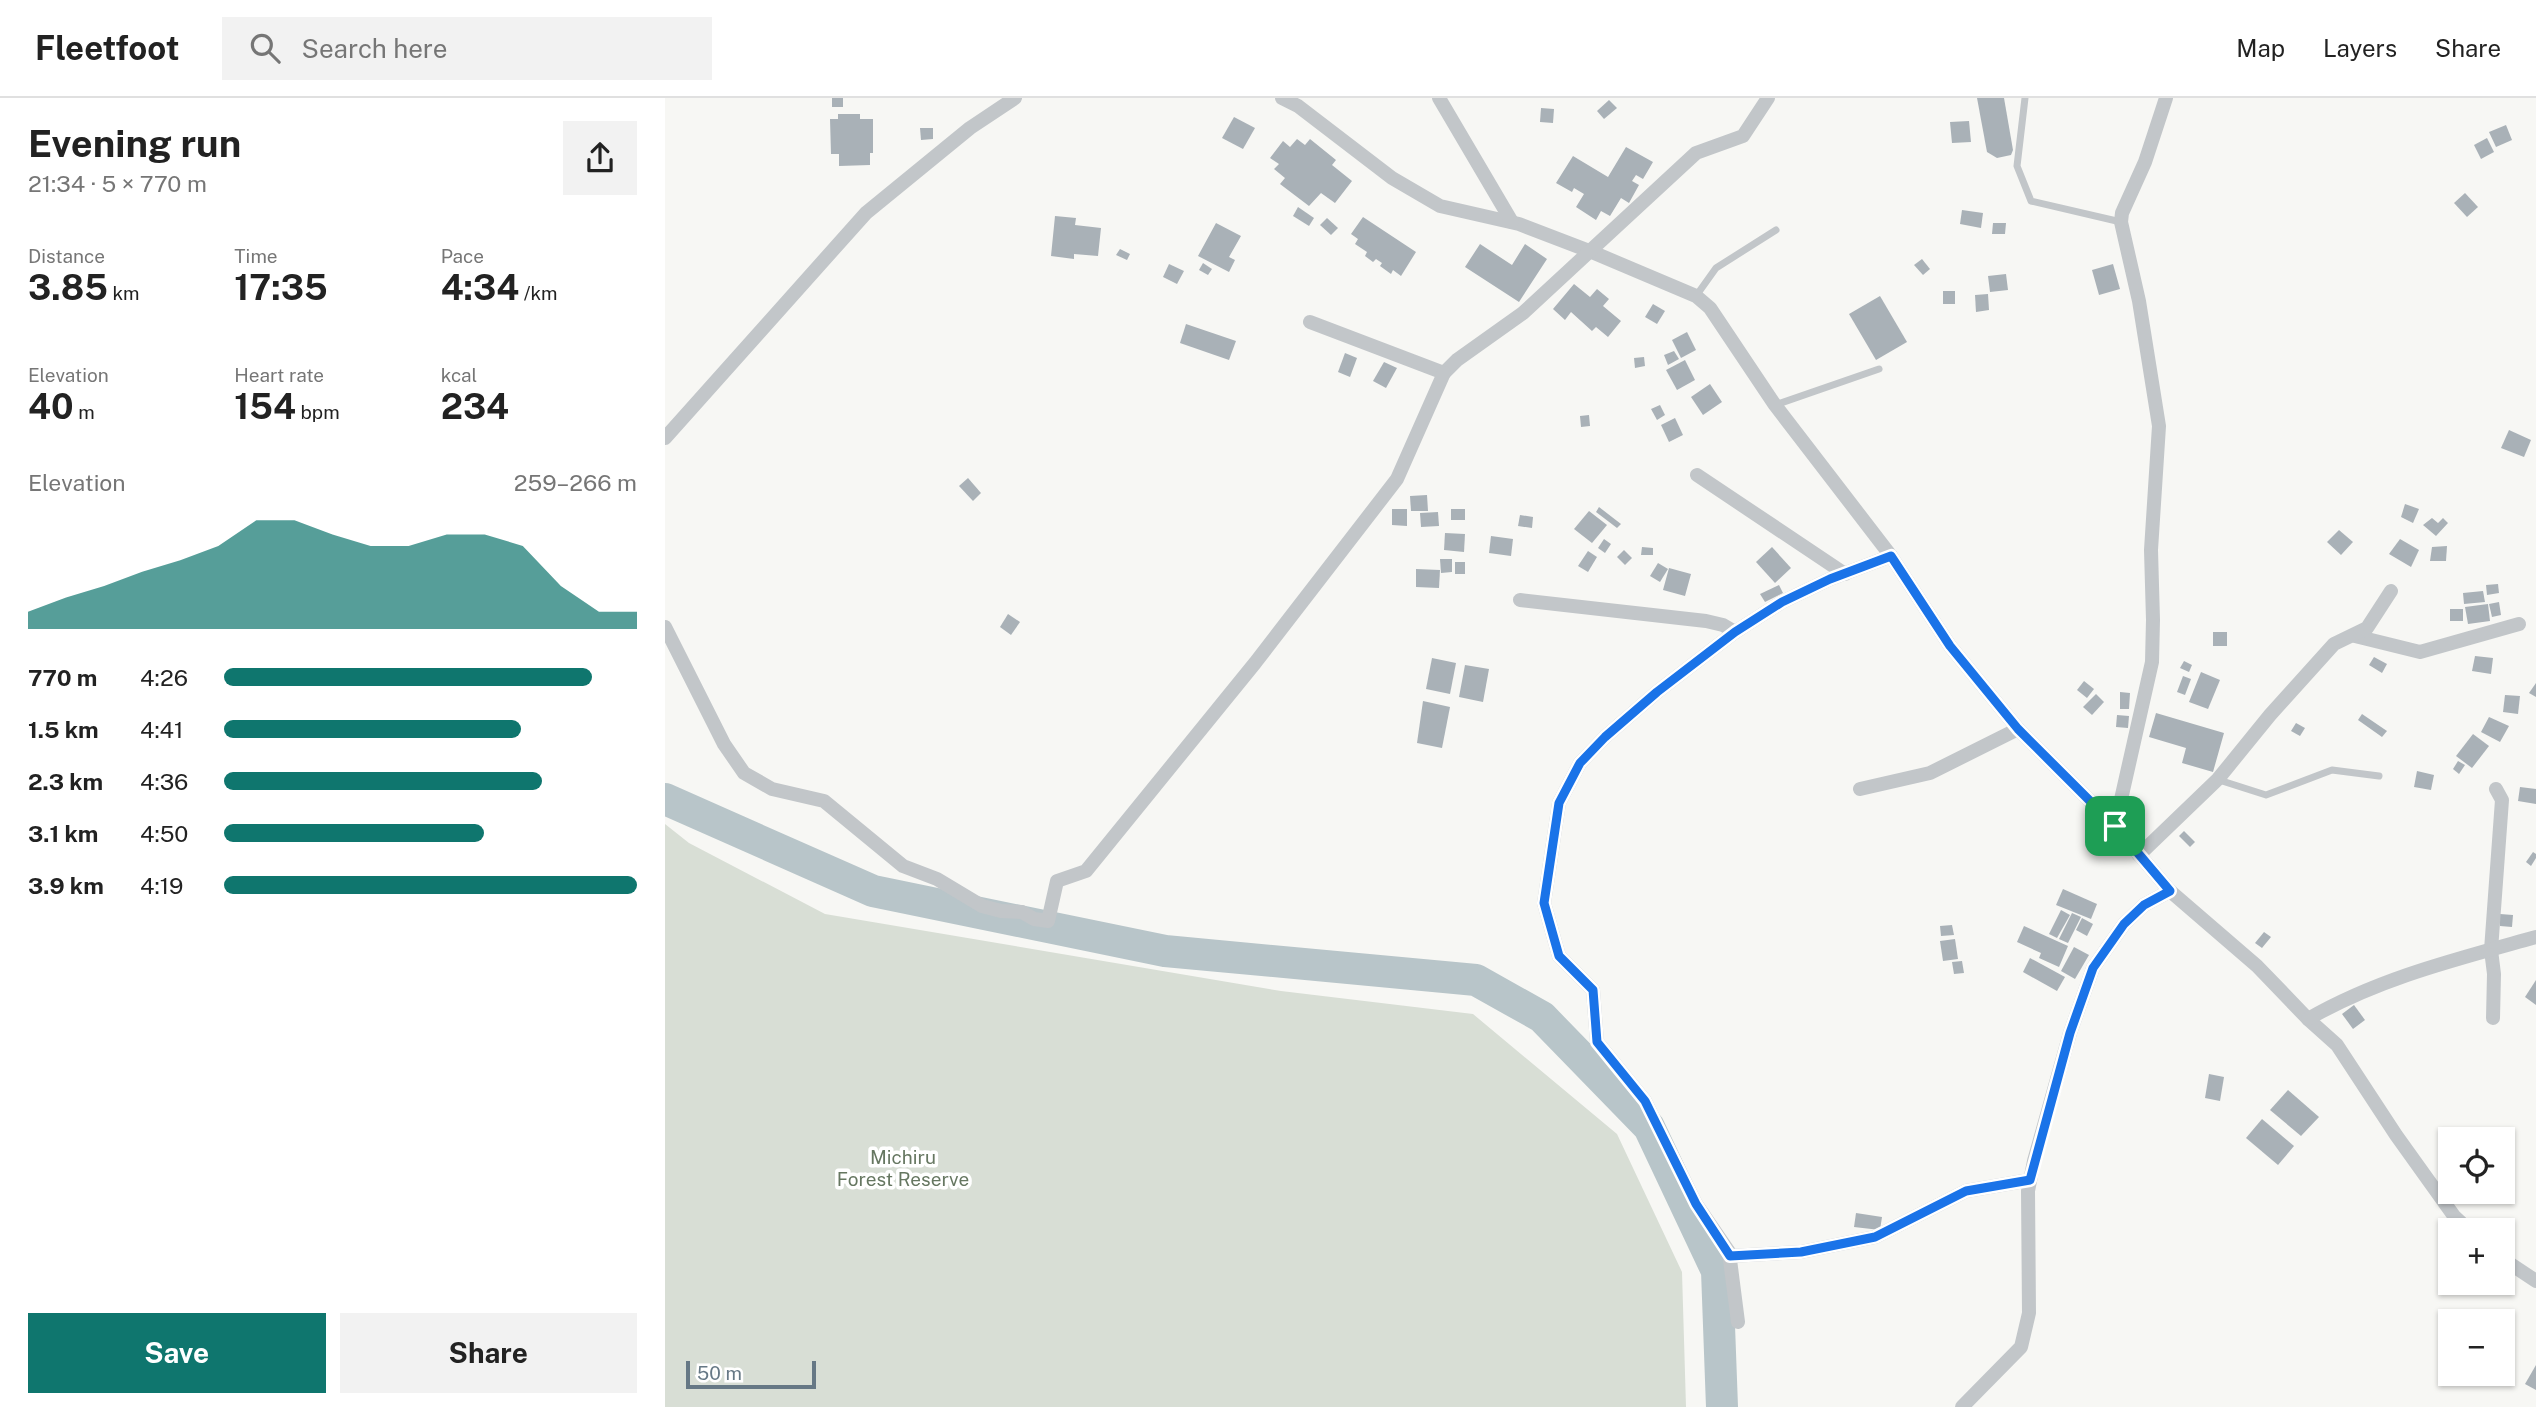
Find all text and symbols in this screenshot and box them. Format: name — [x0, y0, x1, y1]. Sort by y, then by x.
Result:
search box — [222, 17, 712, 80]
text: Fleetfoot — [35, 29, 180, 67]
icon: search — [246, 29, 284, 67]
text: Search here — [302, 33, 448, 64]
text: Map — [2236, 34, 2285, 62]
text: Layers — [2323, 34, 2397, 62]
text: Share — [2435, 34, 2501, 62]
text: Evening run — [28, 121, 241, 166]
button: share — [563, 121, 637, 195]
text: 21:34 · 5 × 770 m — [28, 170, 207, 197]
text: Distance — [28, 245, 105, 267]
text: Time — [234, 245, 278, 267]
text: Pace — [441, 245, 484, 267]
text: 3.85 — [28, 267, 108, 308]
text: 17:35 — [234, 267, 328, 308]
text: 4:34 — [441, 267, 519, 308]
text: km — [108, 282, 140, 304]
text: /km — [519, 282, 558, 304]
text: Elevation — [28, 364, 109, 386]
text: Heart rate — [234, 364, 324, 386]
text: kcal — [441, 364, 477, 386]
text: 40 — [28, 386, 74, 427]
text: 154 — [234, 386, 296, 427]
text: 234 — [441, 386, 509, 427]
text: m — [74, 401, 95, 423]
text: bpm — [296, 401, 340, 423]
text: Elevation — [28, 469, 126, 496]
text: 259–266 m — [514, 469, 637, 496]
text: 770 m — [28, 664, 97, 691]
text: 4:26 — [140, 664, 188, 691]
text: 1.5 km — [28, 716, 99, 743]
text: 4:41 — [140, 716, 183, 743]
text: 2.3 km — [28, 768, 103, 795]
text: 4:36 — [140, 768, 188, 795]
pin — [2085, 796, 2145, 856]
icon: arrive — [2096, 807, 2134, 845]
text: 3.1 km — [28, 820, 98, 847]
text: 4:50 — [140, 820, 188, 847]
text: 3.9 km — [28, 872, 104, 899]
text: 4:19 — [140, 872, 183, 899]
map controls — [2438, 1127, 2515, 1386]
button: locate — [2438, 1127, 2515, 1204]
park label: Michiru Forest Reserve — [837, 1146, 969, 1190]
button: + — [2438, 1218, 2515, 1295]
button: − — [2438, 1309, 2515, 1386]
button: Save — [28, 1313, 326, 1393]
button: Share — [340, 1313, 637, 1393]
scale bar — [686, 1358, 815, 1390]
text: 50 m — [697, 1362, 742, 1384]

